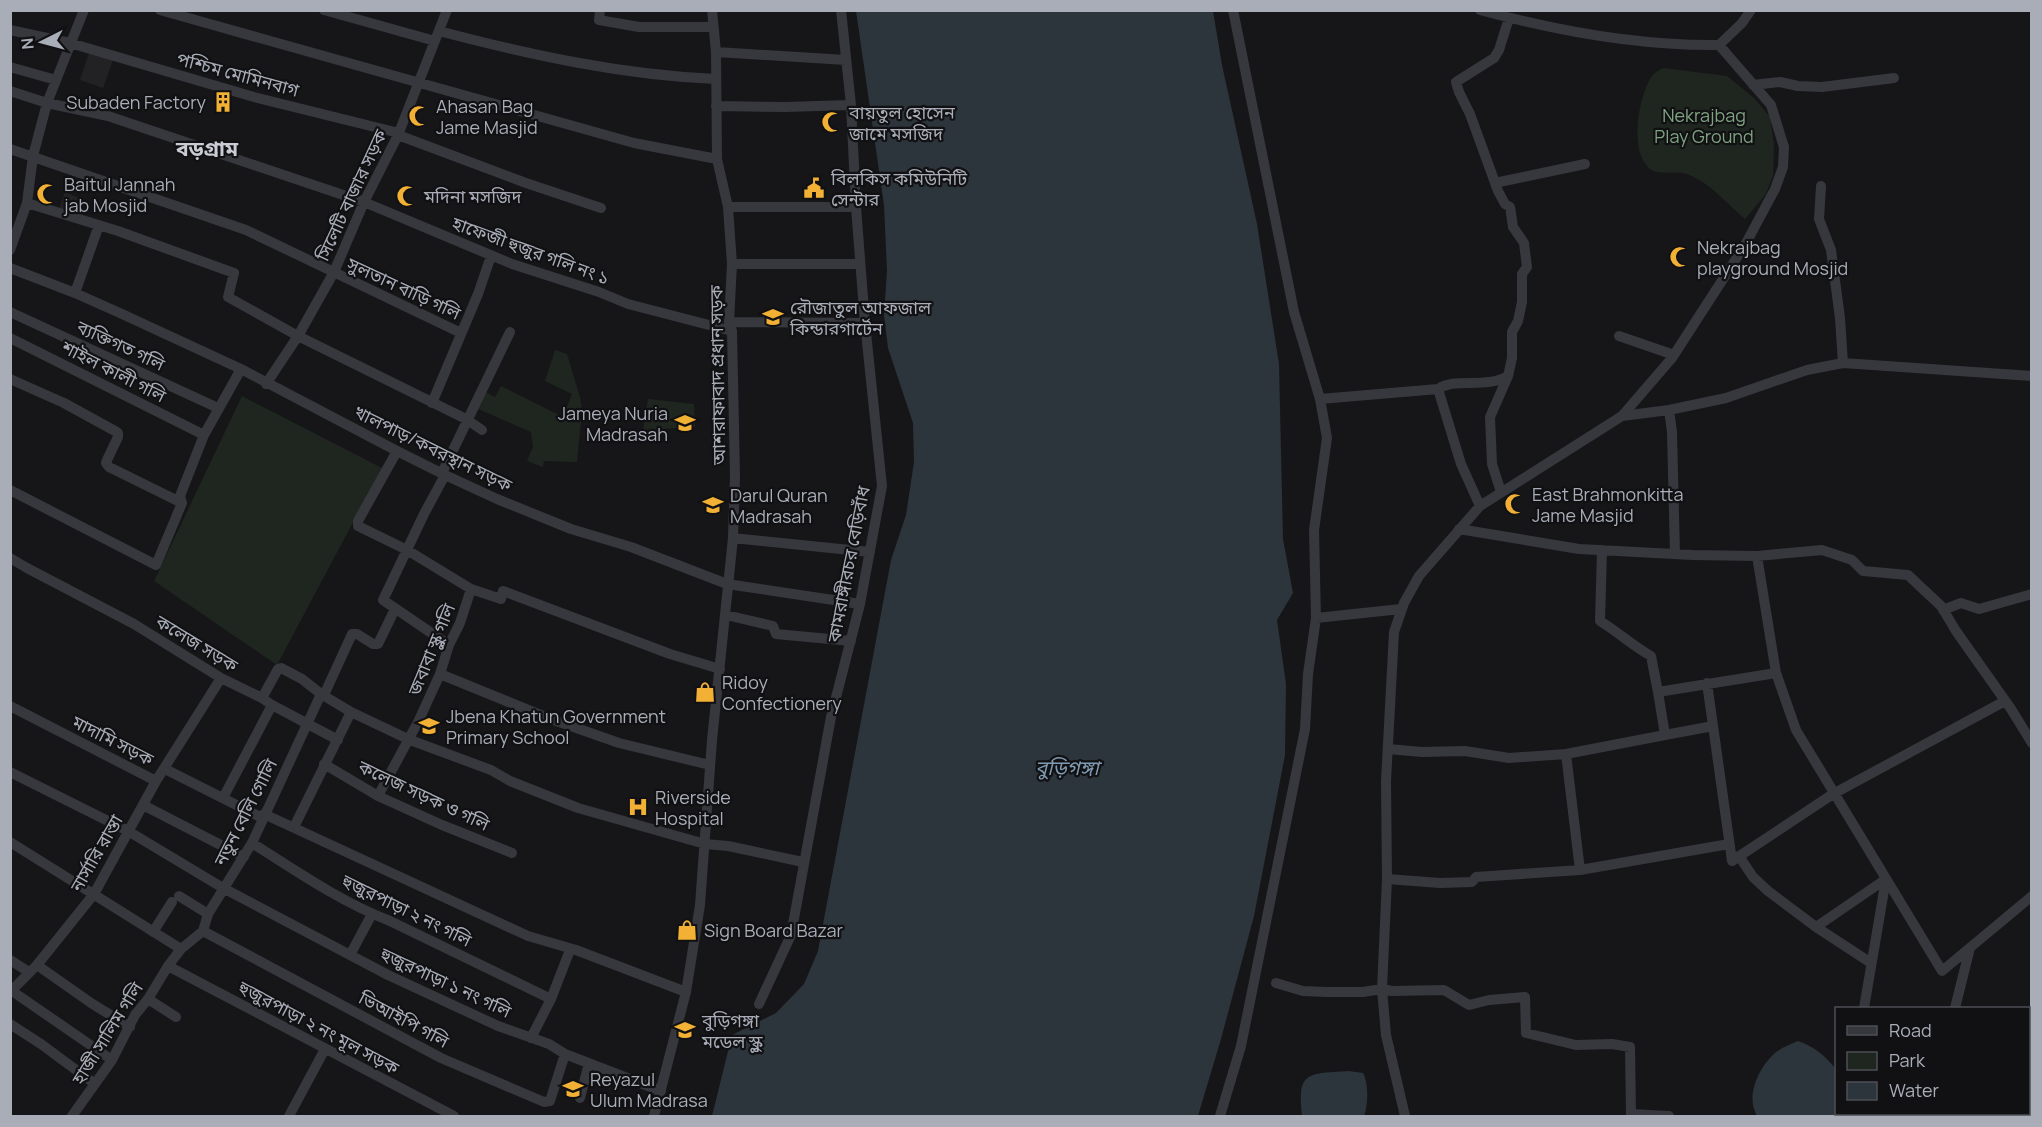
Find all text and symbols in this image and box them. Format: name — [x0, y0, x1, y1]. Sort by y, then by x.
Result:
north arrow — [12, 12, 72, 72]
text: N — [16, 37, 39, 50]
street label: পশ্চিম মোমিনবাগ — [174, 46, 302, 102]
place label: Subaden Factory — [66, 90, 206, 114]
building icon: Subaden Factory — [211, 90, 235, 114]
place label: Ahasan Bag Jame Masjid — [436, 94, 538, 139]
place label: বায়তুল হোসেন জামে মসজিদ — [848, 100, 956, 145]
park label: Nekrajbag Play Ground — [1654, 103, 1754, 148]
mosque icon: Ahasan Bag Jame Masjid — [407, 104, 431, 128]
mosque icon: বায়তুল হোসেন জামে মসজিদ — [820, 110, 844, 134]
street label: সিলেটি বাজার সড়ক — [310, 125, 392, 266]
district label: বড়গ্রাম — [175, 134, 239, 162]
place label: বিলকিস কমিউনিটি সেন্টার — [830, 166, 968, 211]
place label: Baitul Jannah jab Mosjid — [63, 172, 175, 217]
public building icon: বিলকিস কমিউনিটি সেন্টার — [802, 176, 826, 200]
mosque icon: Baitul Jannah jab Mosjid — [35, 182, 59, 206]
mosque icon: মদিনা মসজিদ — [395, 184, 419, 208]
place label: মদিনা মসজিদ — [423, 184, 523, 208]
street label: হাফেজী হুজুর গলি নং ১ — [448, 210, 613, 290]
place label: Nekrajbag playground Mosjid — [1697, 235, 1848, 280]
mosque icon: Nekrajbag playground Mosjid — [1668, 245, 1692, 269]
street label: সুলতান বাড়ি গলি — [342, 251, 465, 325]
street label: আশরাফাবাদ প্রধান সড়ক — [703, 284, 731, 466]
place label: রৌজাতুল আফজাল কিন্ডারগার্টেন — [789, 295, 932, 340]
school or university icon: রৌজাতুল আফজাল কিন্ডারগার্টেন — [761, 305, 785, 329]
street label: ব্যক্তিগত গলি — [72, 314, 170, 376]
street label: শাইল কালী গলি — [57, 334, 171, 408]
street label: খালপাড়/কবরস্থান সড়ক — [350, 399, 516, 497]
place label: Jameya Nuria Madrasah — [558, 401, 668, 446]
school or university icon: Jameya Nuria Madrasah — [673, 411, 697, 435]
place label: East Brahmonkitta Jame Masjid — [1532, 482, 1683, 527]
place label: Darul Quran Madrasah — [730, 483, 828, 528]
street label: কামরাঙ্গীরচর বেড়িবাঁধ — [821, 483, 875, 645]
mosque icon: East Brahmonkitta Jame Masjid — [1503, 492, 1527, 516]
school or university icon: Darul Quran Madrasah — [701, 493, 725, 517]
street label: জবাবা স্কুল গলি — [401, 599, 461, 700]
street label: কলেজ সড়ক — [151, 609, 243, 677]
place label: Ridoy Confectionery — [722, 670, 842, 715]
shop icon: Ridoy Confectionery — [693, 680, 717, 704]
place label: Jbena Khatun Government Primary School — [446, 704, 666, 749]
street label: মাদামি সড়ক — [67, 709, 158, 771]
school or university icon: Jbena Khatun Government Primary School — [417, 714, 441, 738]
street label: নতুন বেলি গোলি — [207, 754, 283, 870]
street label: কলেজ সড়ক ও গলি — [354, 754, 494, 836]
water label: বুড়িগঙ্গা — [1035, 754, 1102, 781]
place label: Riverside Hospital — [655, 785, 731, 830]
hospital icon: Riverside Hospital — [626, 795, 650, 819]
street label: নার্সারি রাস্তা — [64, 810, 128, 897]
street label: হুজুরপাড়া ২ নং গলি — [337, 868, 477, 952]
shop icon: Sign Board Bazar — [675, 918, 699, 942]
place label: Sign Board Bazar — [704, 918, 844, 942]
street label: হুজুরপাড়া ১ নং গলি — [376, 941, 516, 1023]
street label: হুজুরপাড়া ২ নং মূল সড়ক — [234, 974, 404, 1080]
street label: হাজী সালিম গলি — [65, 977, 148, 1090]
street label: ভিআইপি গলি — [354, 985, 454, 1053]
legend — [1835, 1007, 2030, 1115]
place label: বুড়িগঙ্গা মডেল স্কুল — [701, 1008, 763, 1054]
school or university icon: বুড়িগঙ্গা মডেল স্কুল — [673, 1018, 697, 1042]
text: Road — [1889, 1018, 1932, 1042]
text: Park — [1889, 1048, 1926, 1072]
place label: Reyazul Ulum Madrasa — [590, 1067, 708, 1112]
school or university icon: Reyazul Ulum Madrasa — [561, 1077, 585, 1101]
text: Water — [1889, 1078, 1939, 1102]

